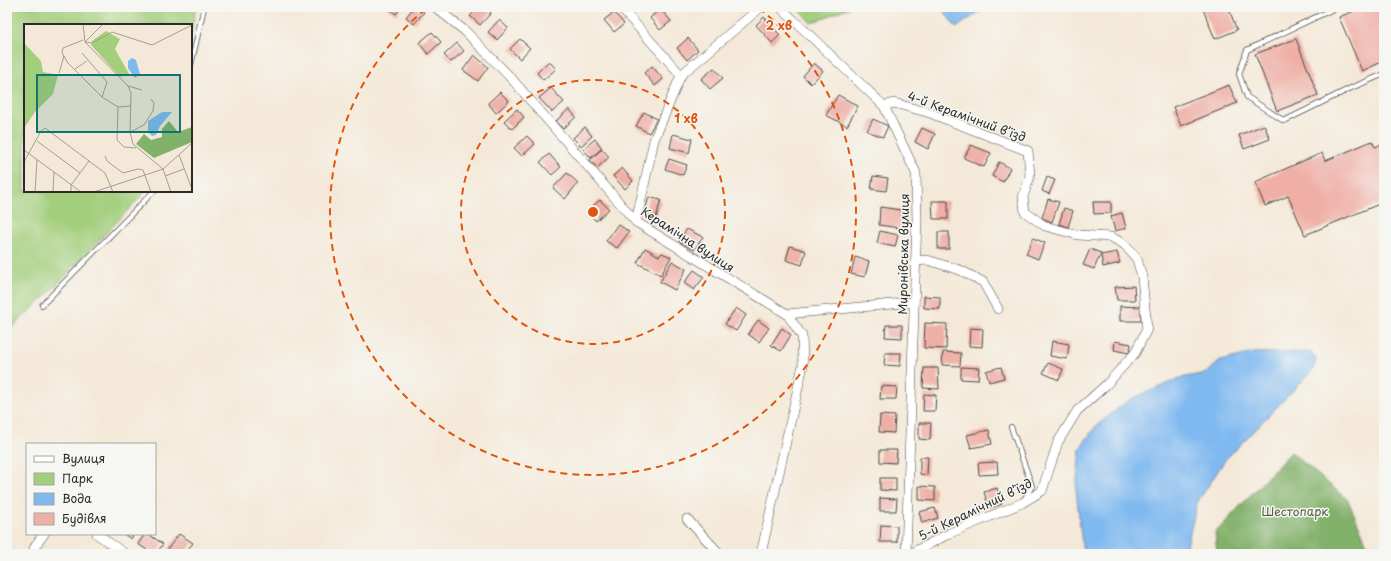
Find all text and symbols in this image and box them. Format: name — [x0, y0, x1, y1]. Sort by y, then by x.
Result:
text: 2 хв — [766, 16, 792, 34]
inset map — [24, 24, 192, 192]
street label: 4-й Керамічний в’їзд — [905, 86, 1029, 146]
text: 1 хв — [674, 109, 698, 127]
street label: Миронівська вулиця — [893, 193, 913, 315]
street label: Керамічна вулиця — [638, 202, 738, 276]
centre of rings — [586, 205, 600, 219]
legend — [26, 443, 156, 535]
text: Вулиця — [62, 449, 105, 467]
text: Парк — [62, 469, 94, 487]
street label: 5-й Керамічний в’їзд — [915, 474, 1035, 544]
text: Вода — [62, 489, 92, 507]
park label: Шестопарк — [1261, 502, 1329, 520]
text: Будівля — [62, 509, 107, 527]

